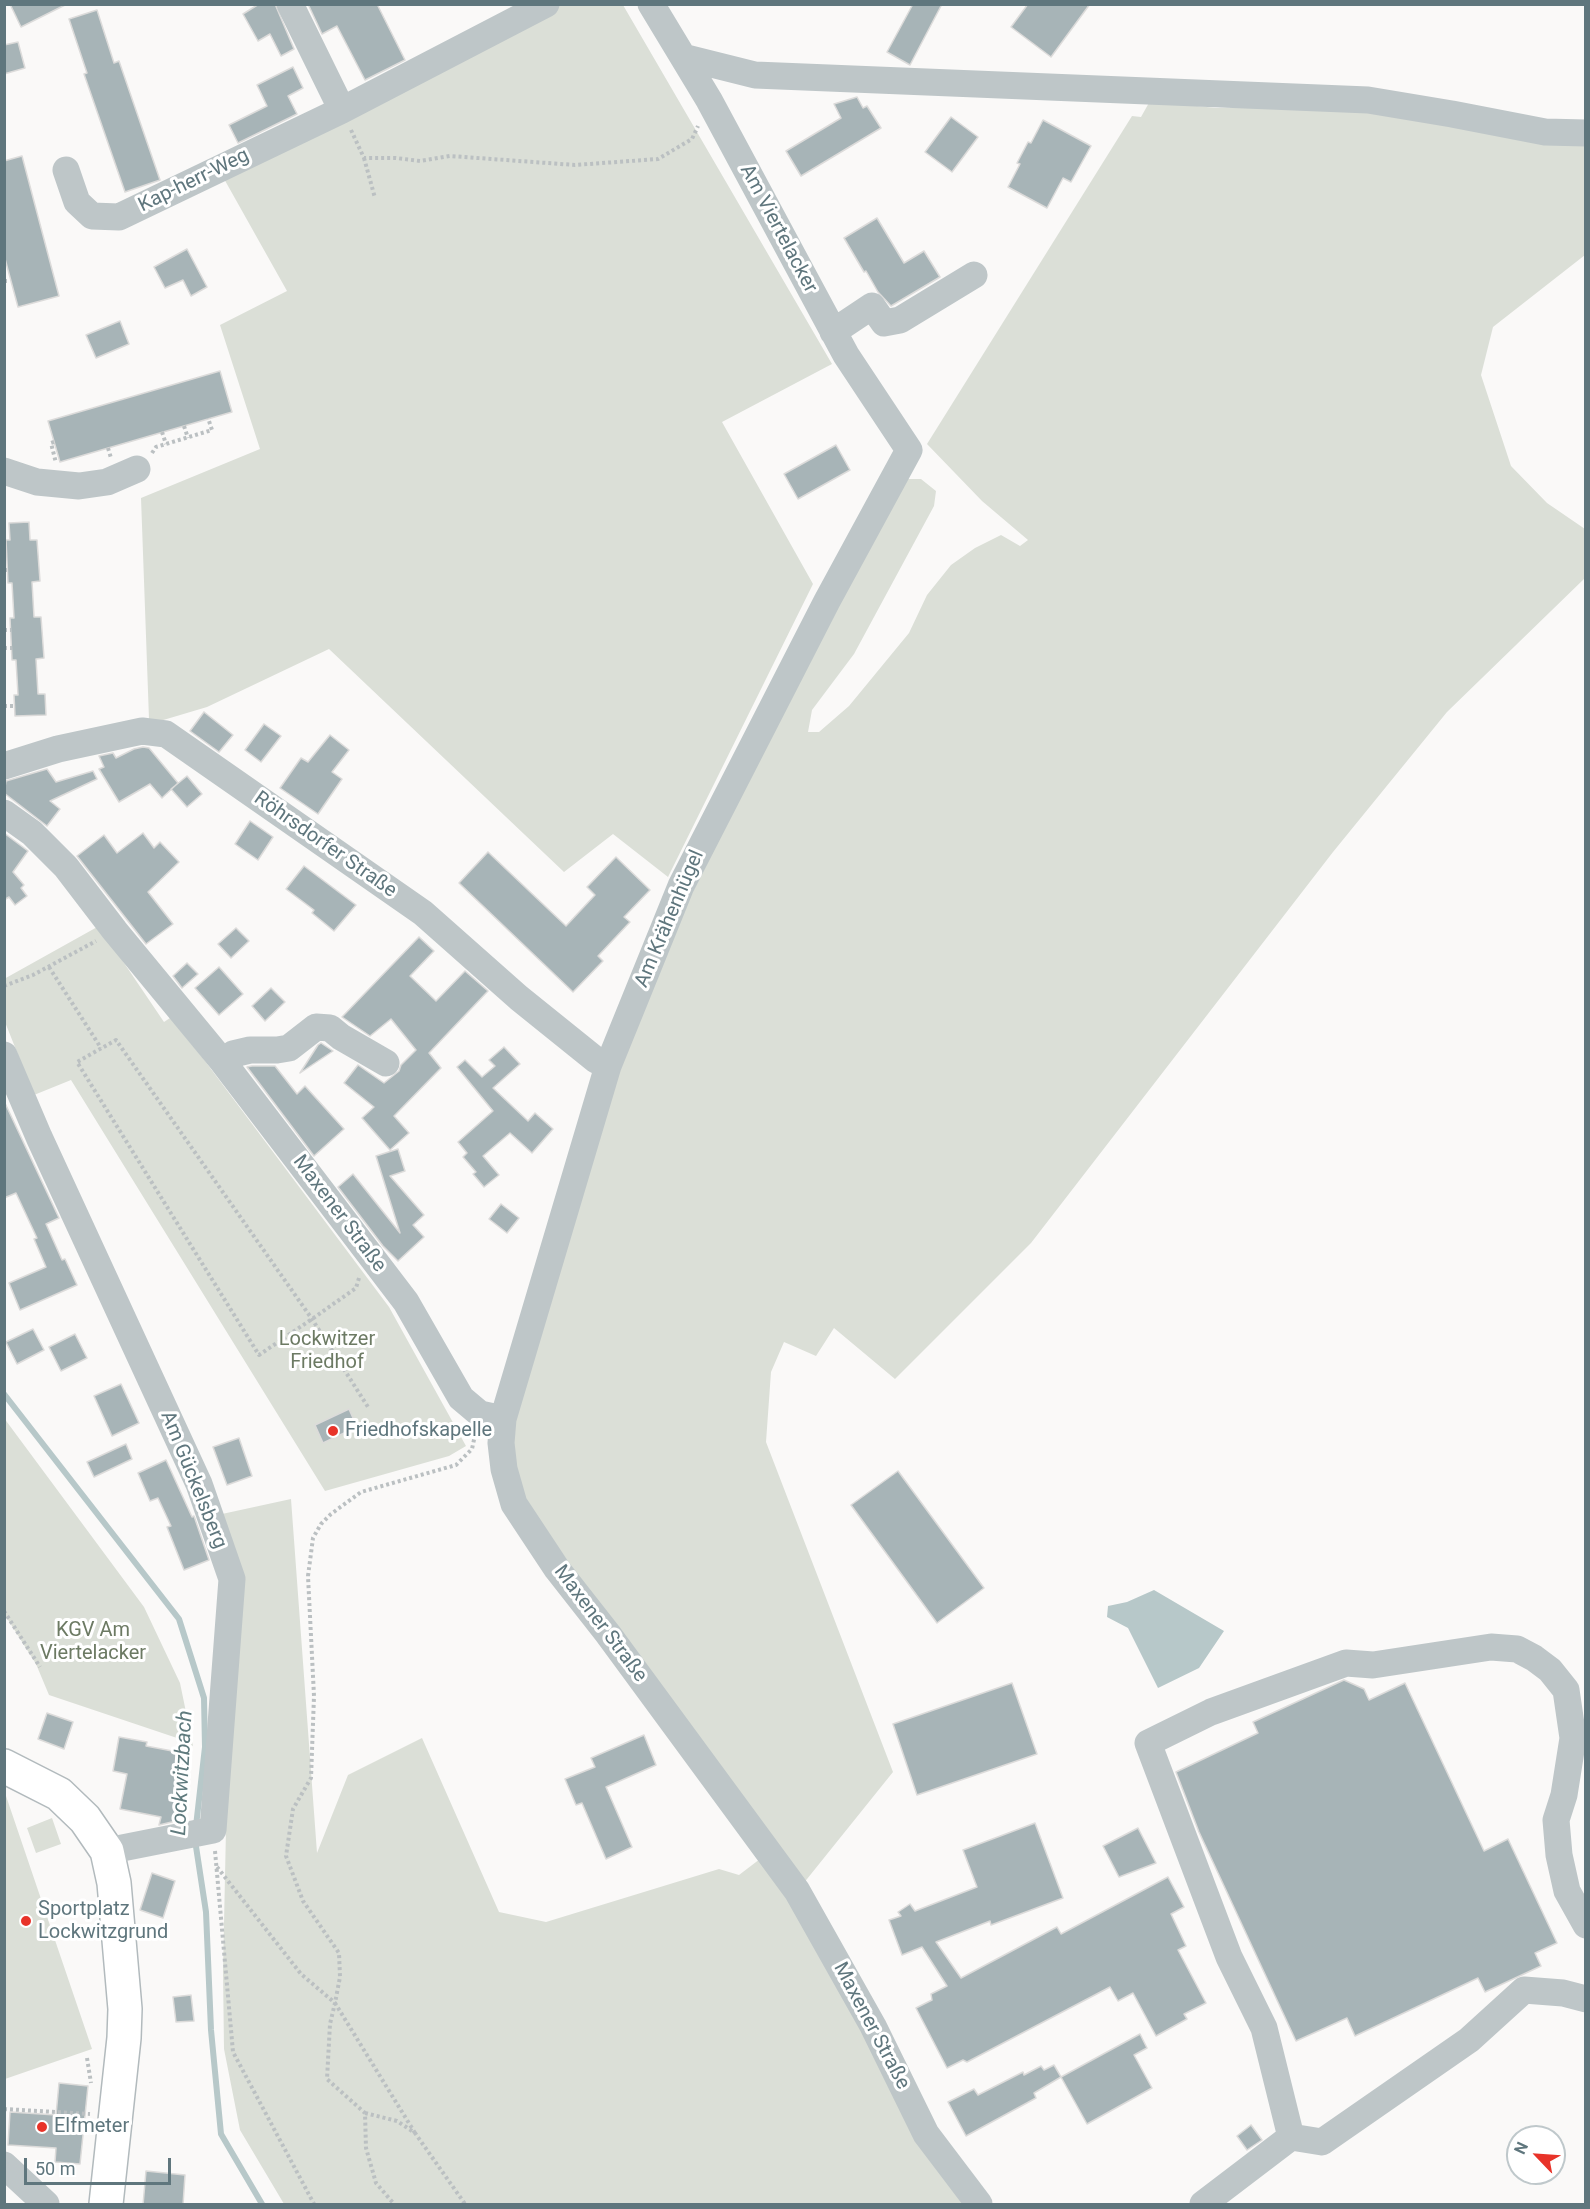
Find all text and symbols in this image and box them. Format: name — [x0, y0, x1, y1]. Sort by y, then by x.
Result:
street label: Kap-herr-Weg — [135, 144, 253, 218]
street label: Am Viertelacker — [734, 161, 822, 297]
street label: Röhrsdorfer Straße — [249, 787, 401, 903]
street label: Am Krähenhügel — [630, 847, 710, 991]
street label: Maxener Straße — [287, 1151, 391, 1277]
park label: Lockwitzer Friedhof — [279, 1328, 375, 1375]
street label: Am Gückelsberg — [155, 1408, 231, 1552]
place label: Friedhofskapelle — [345, 1419, 492, 1443]
marker: Friedhofskapelle — [326, 1424, 340, 1438]
street label: Maxener Straße — [548, 1561, 652, 1687]
park label: KGV Am Viertelacker — [40, 1619, 146, 1666]
water label: Lockwitzbach — [167, 1710, 199, 1836]
place label: Sportplatz Lockwitzgrund — [38, 1898, 168, 1945]
marker: Sportplatz Lockwitzgrund — [19, 1914, 33, 1928]
street label: Maxener Straße — [827, 1958, 915, 2094]
place label: Elfmeter — [54, 2115, 129, 2139]
marker: Elfmeter — [35, 2120, 49, 2134]
north arrow — [1506, 2125, 1566, 2185]
text: N — [1510, 2139, 1532, 2157]
scale bar — [27, 2146, 174, 2184]
text: 50 m — [35, 2158, 75, 2179]

